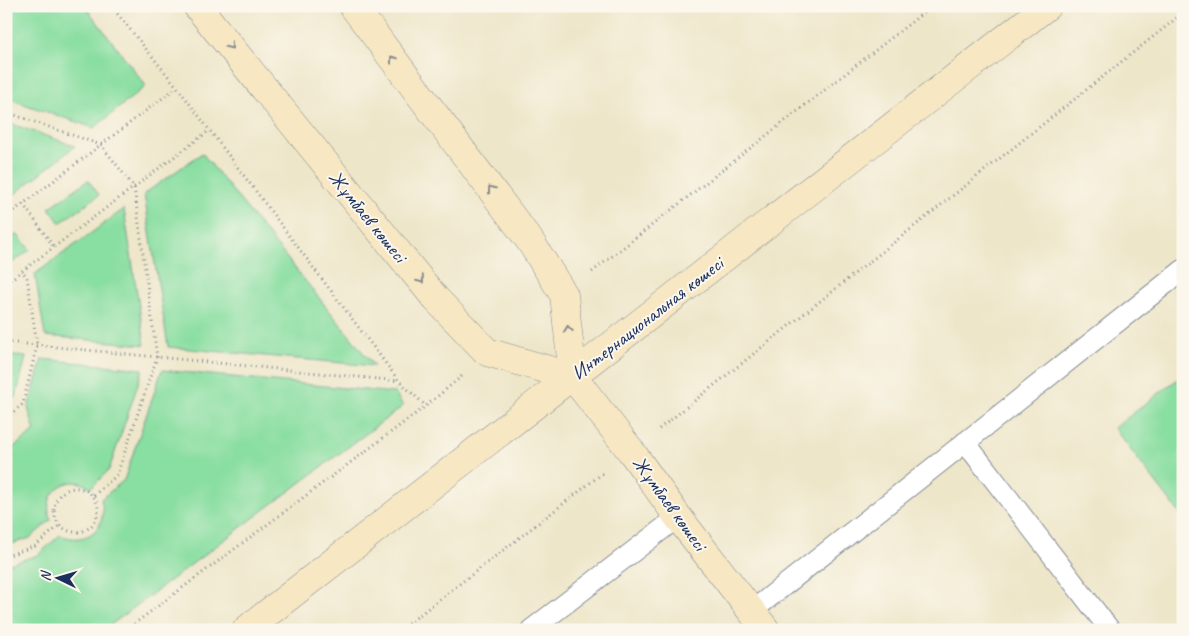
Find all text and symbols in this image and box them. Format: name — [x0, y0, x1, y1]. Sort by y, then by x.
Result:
one-way arrow — [224, 40, 232, 49]
one-way arrow — [391, 56, 399, 65]
street label: Жұмбаев көшесі — [323, 165, 414, 269]
one-way arrow — [489, 186, 497, 195]
street label: Интернациональная көшесі — [566, 250, 730, 386]
one-way arrow — [416, 275, 425, 284]
one-way arrow — [563, 324, 574, 332]
street label: Жұмбаев көшесі — [627, 451, 714, 557]
north arrow — [32, 554, 82, 604]
text: N — [37, 570, 55, 582]

